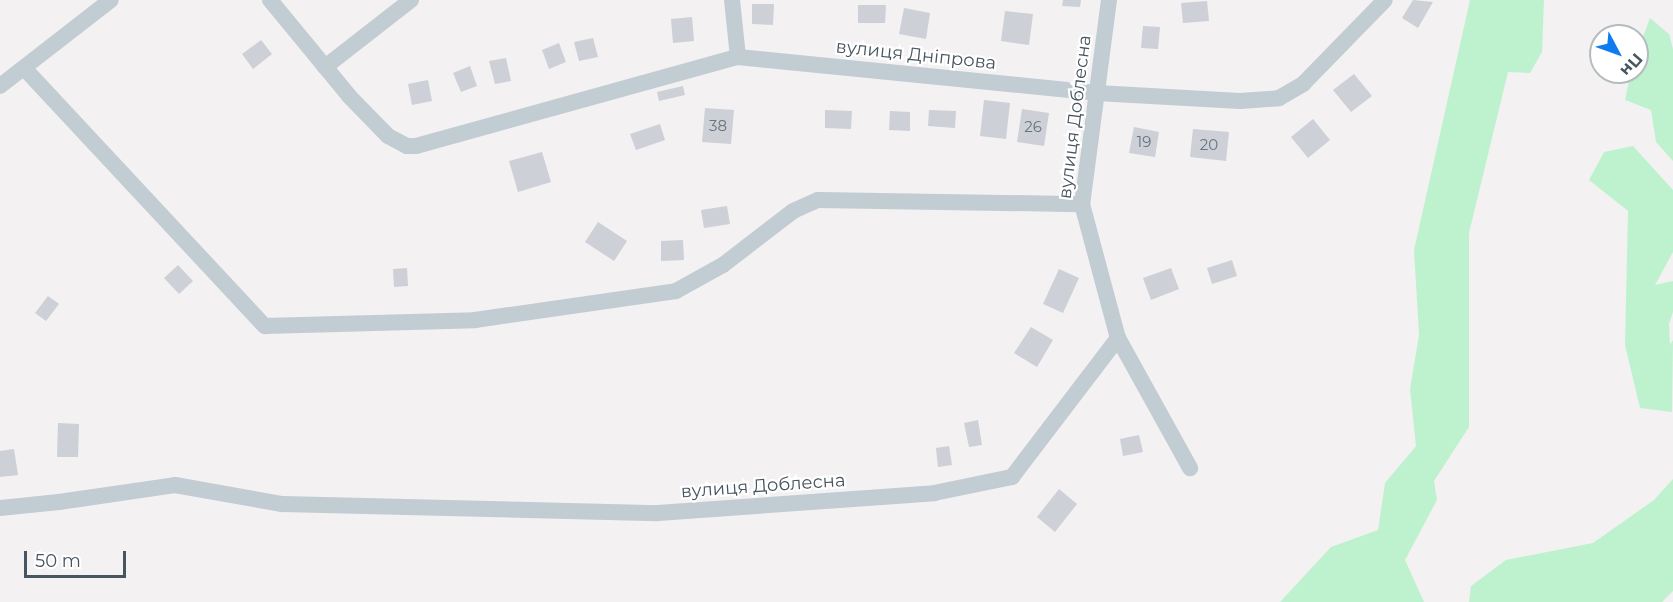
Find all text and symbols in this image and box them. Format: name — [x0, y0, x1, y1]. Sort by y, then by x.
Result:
north arrow — [1589, 24, 1649, 84]
street label: вулиця Доблесна — [1054, 34, 1096, 200]
street label: вулиця Дніпрова — [835, 36, 997, 74]
text: Пн — [1616, 49, 1647, 80]
house number: 38 — [709, 117, 727, 135]
house number: 26 — [1024, 118, 1042, 136]
house number: 19 — [1137, 133, 1151, 151]
house number: 20 — [1200, 136, 1218, 154]
street label: вулиця Доблесна — [680, 469, 846, 503]
scale bar — [27, 539, 129, 577]
text: 50 m — [35, 550, 81, 572]

